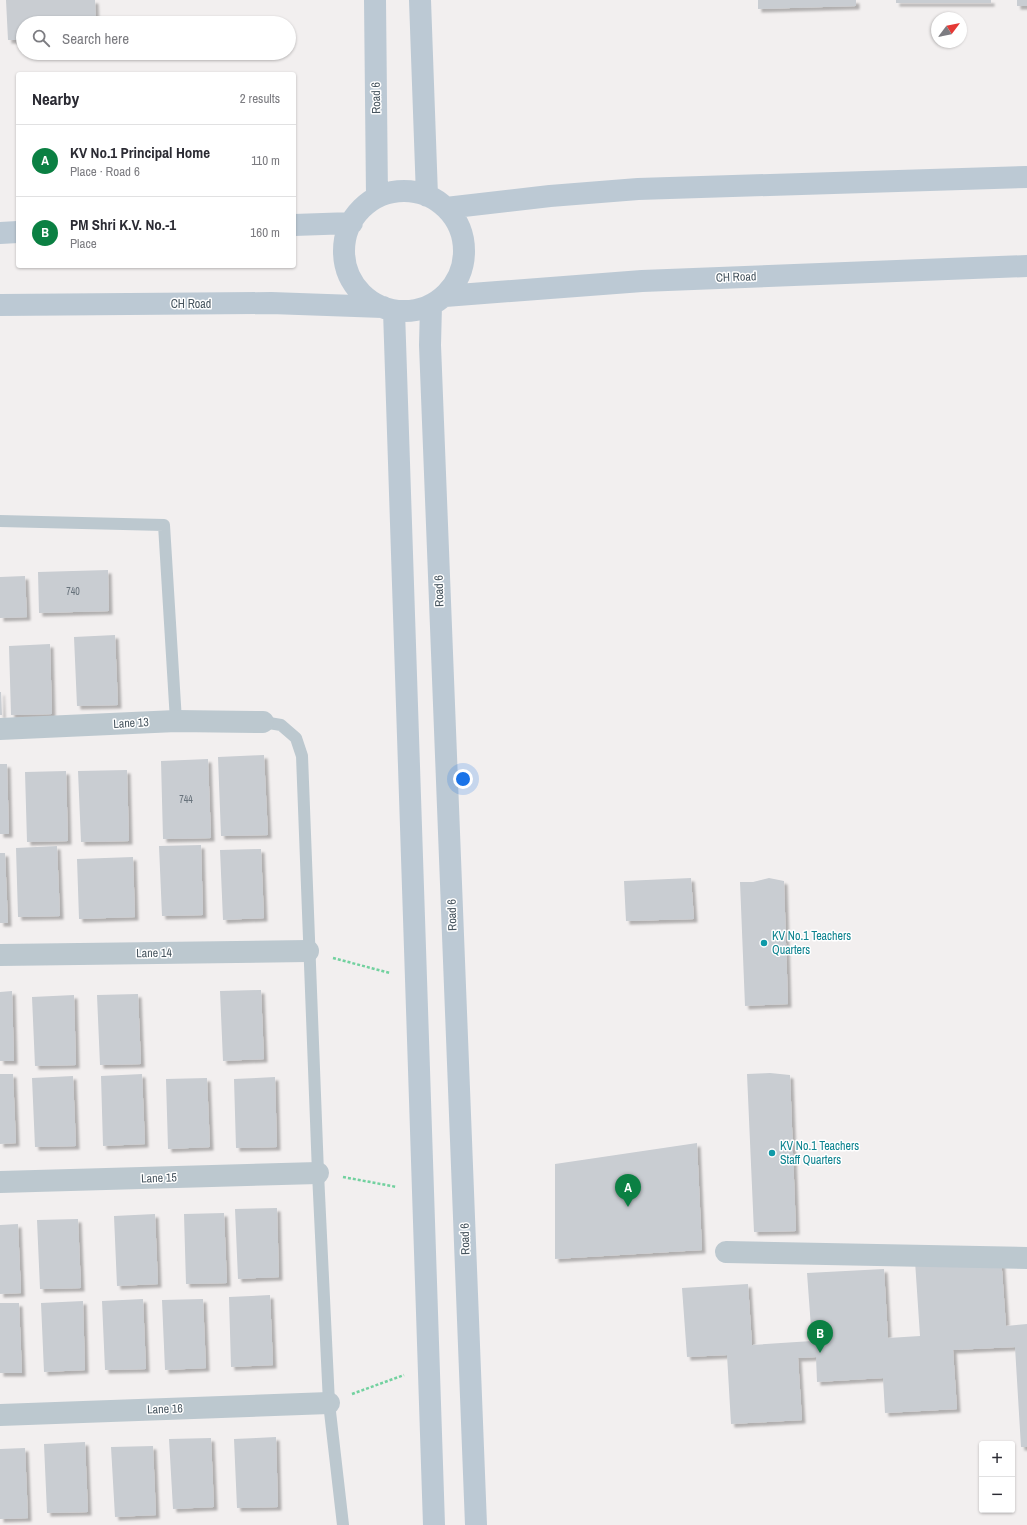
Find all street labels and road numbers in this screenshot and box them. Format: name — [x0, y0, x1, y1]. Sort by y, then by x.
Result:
street label: Road 6 — [368, 82, 384, 114]
street label: CH Road — [715, 268, 757, 286]
street label: CH Road — [171, 296, 211, 312]
street label: Road 6 — [430, 575, 448, 607]
street label: Lane 13 — [113, 714, 149, 732]
street label: Road 6 — [443, 899, 461, 931]
street label: Lane 14 — [136, 945, 172, 961]
street label: Lane 15 — [141, 1169, 178, 1187]
street label: Road 6 — [456, 1223, 474, 1255]
street label: Lane 16 — [147, 1400, 183, 1418]

